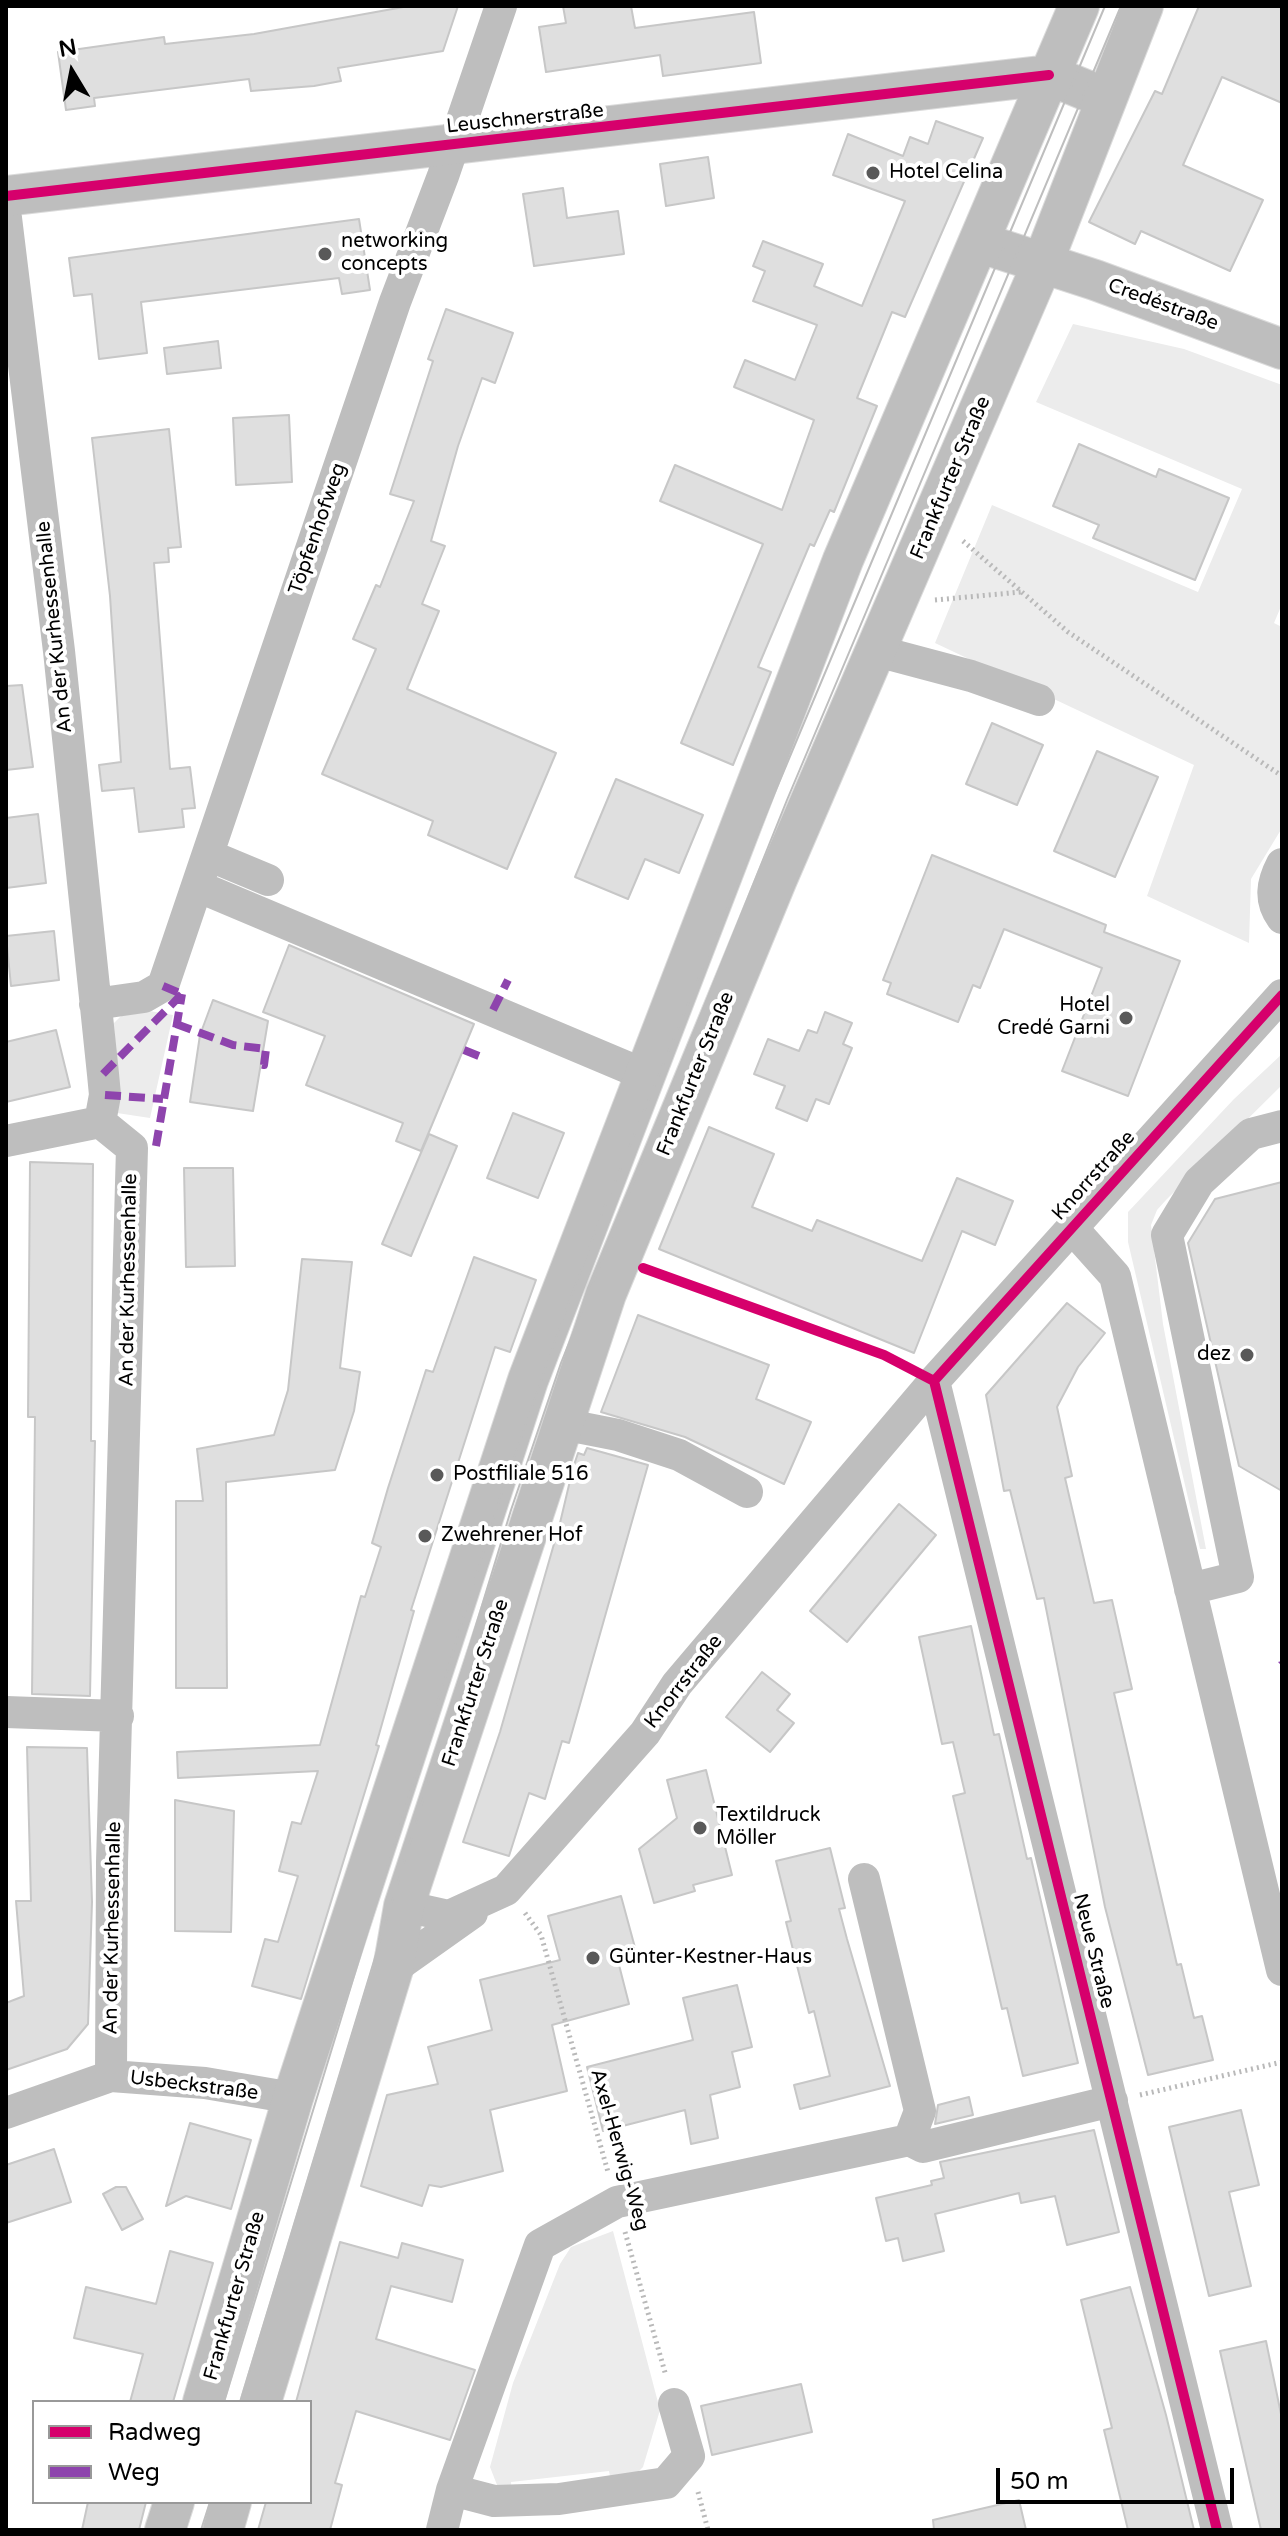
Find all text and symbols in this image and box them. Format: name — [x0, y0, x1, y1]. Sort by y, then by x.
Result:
north arrow — [32, 32, 112, 112]
text: N — [57, 34, 79, 63]
street label: Leuschnerstraße — [445, 99, 605, 139]
place label: Hotel Celina — [889, 161, 1003, 185]
marker: Hotel Celina — [864, 164, 882, 182]
place label: networking concepts — [341, 230, 448, 277]
marker: networking concepts — [316, 245, 334, 263]
street label: Credéstraße — [1104, 274, 1222, 336]
street label: Frankfurter Straße — [906, 393, 996, 563]
street label: Töpfenhofweg — [284, 460, 352, 598]
street label: An der Kurhessenhalle — [32, 520, 78, 734]
street label: Frankfurter Straße — [652, 989, 740, 1159]
place label: Hotel Credé Garni — [997, 994, 1110, 1041]
marker: Hotel Credé Garni — [1117, 1009, 1135, 1027]
street label: Knorrstraße — [1047, 1126, 1141, 1226]
street label: An der Kurhessenhalle — [115, 1173, 143, 1387]
place label: dez — [1197, 1343, 1231, 1367]
marker: dez — [1238, 1346, 1256, 1364]
place label: Postfiliale 516 — [453, 1463, 589, 1487]
marker: Postfiliale 516 — [428, 1466, 446, 1484]
place label: Zwehrener Hof — [441, 1524, 583, 1548]
marker: Zwehrener Hof — [416, 1527, 434, 1545]
street label: Frankfurter Straße — [438, 1596, 514, 1770]
street label: Knorrstraße — [640, 1630, 728, 1734]
place label: Textildruck Möller — [716, 1804, 821, 1851]
marker: Textildruck Möller — [691, 1819, 709, 1837]
street label: An der Kurhessenhalle — [99, 1821, 127, 2035]
street label: Neue Straße — [1067, 1891, 1119, 2011]
place label: Günter-Kestner-Haus — [609, 1946, 812, 1970]
marker: Günter-Kestner-Haus — [584, 1949, 602, 1967]
street label: Usbeckstraße — [128, 2066, 260, 2106]
street label: Axel-Herwig-Weg — [584, 2066, 654, 2234]
street label: Frankfurter Straße — [199, 2209, 271, 2383]
legend — [32, 2400, 312, 2504]
text: Radweg — [108, 2418, 201, 2447]
scale bar — [1000, 2452, 1238, 2502]
text: Weg — [108, 2458, 160, 2487]
text: 50 m — [1010, 2467, 1068, 2496]

